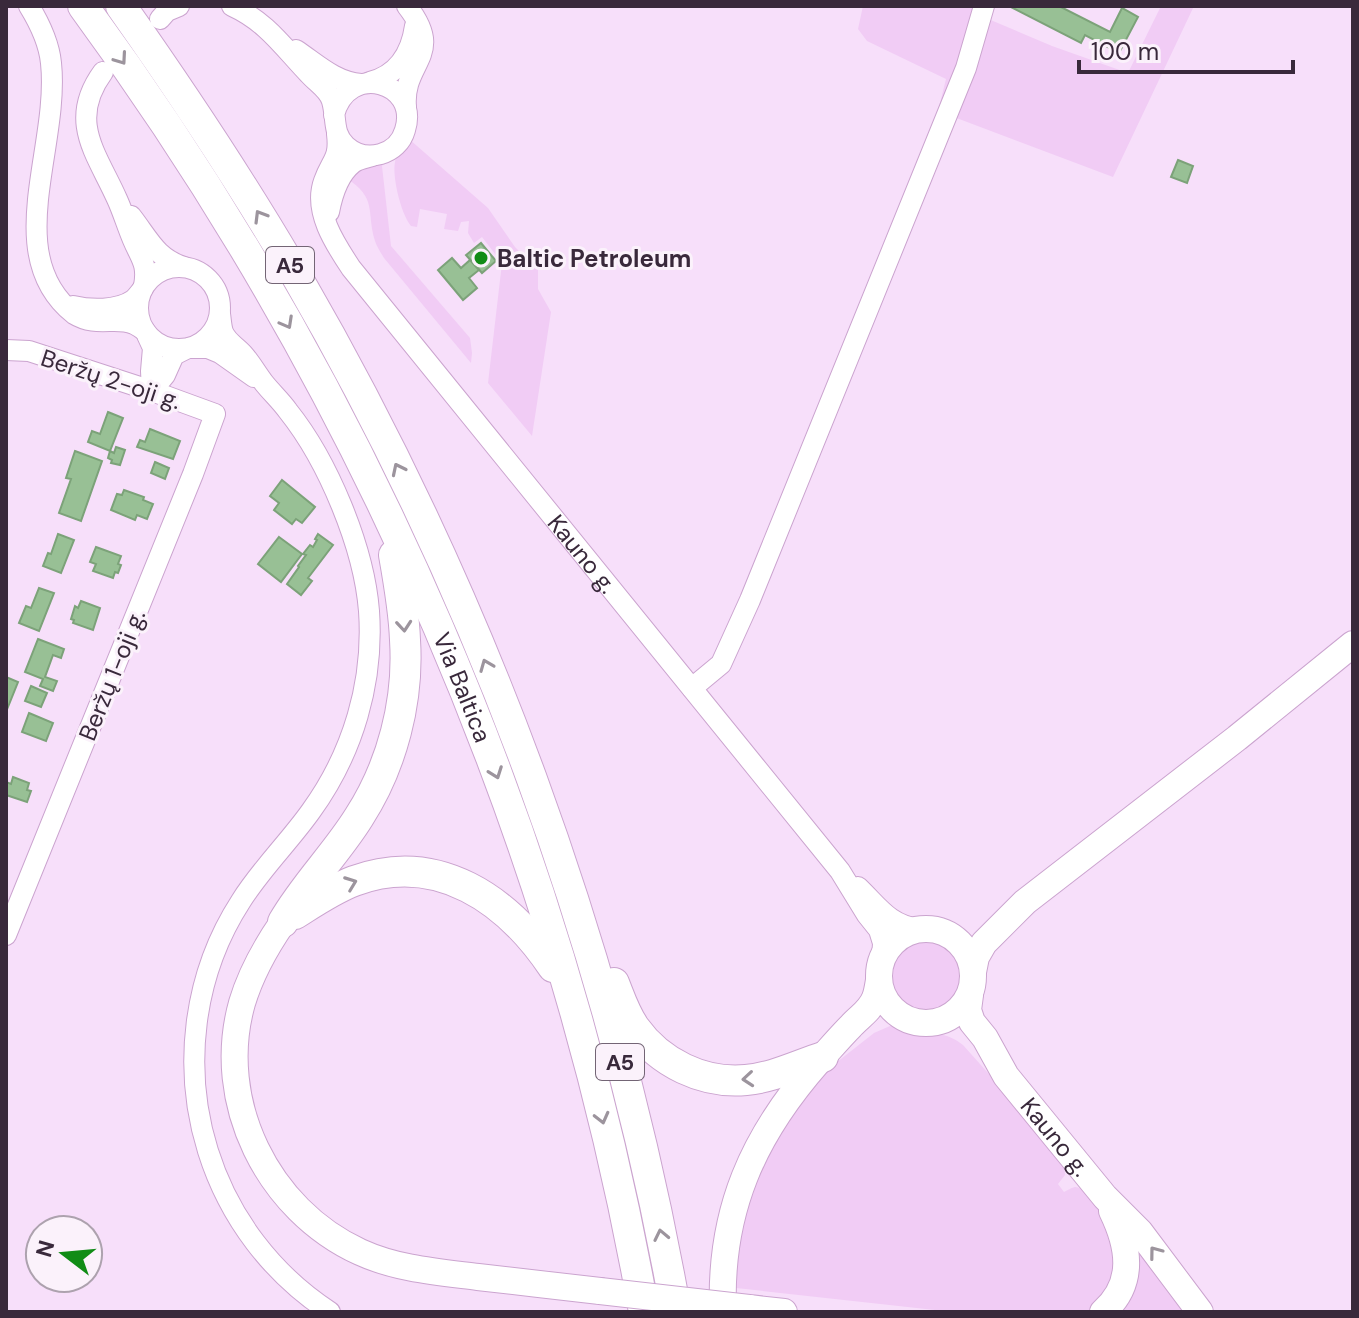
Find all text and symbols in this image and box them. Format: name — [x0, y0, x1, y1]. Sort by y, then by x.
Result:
scale bar — [1079, 24, 1293, 74]
text: 100 m — [1091, 36, 1159, 67]
one-way arrow — [111, 51, 126, 65]
one-way arrow — [254, 210, 270, 225]
place label: Baltic Petroleum — [497, 243, 691, 274]
road number: A5 — [266, 247, 314, 283]
marker: Baltic Petroleum — [472, 249, 490, 267]
one-way arrow — [277, 314, 293, 329]
street label: Beržų 2-oji g. — [37, 342, 185, 416]
one-way arrow — [392, 463, 408, 477]
street label: Kauno g. — [541, 508, 624, 599]
street label: Beržų 1-oji g. — [72, 605, 152, 745]
one-way arrow — [395, 620, 412, 633]
street label: Via Baltica — [427, 627, 499, 747]
one-way arrow — [480, 659, 496, 673]
one-way arrow — [486, 765, 502, 779]
one-way arrow — [343, 876, 357, 893]
road number: A5 — [596, 1044, 644, 1080]
one-way arrow — [741, 1070, 754, 1087]
street label: Kauno g. — [1014, 1091, 1097, 1182]
one-way arrow — [593, 1111, 610, 1124]
north arrow — [24, 1214, 104, 1294]
one-way arrow — [653, 1229, 670, 1243]
text: N — [29, 1237, 61, 1260]
one-way arrow — [1151, 1246, 1165, 1261]

